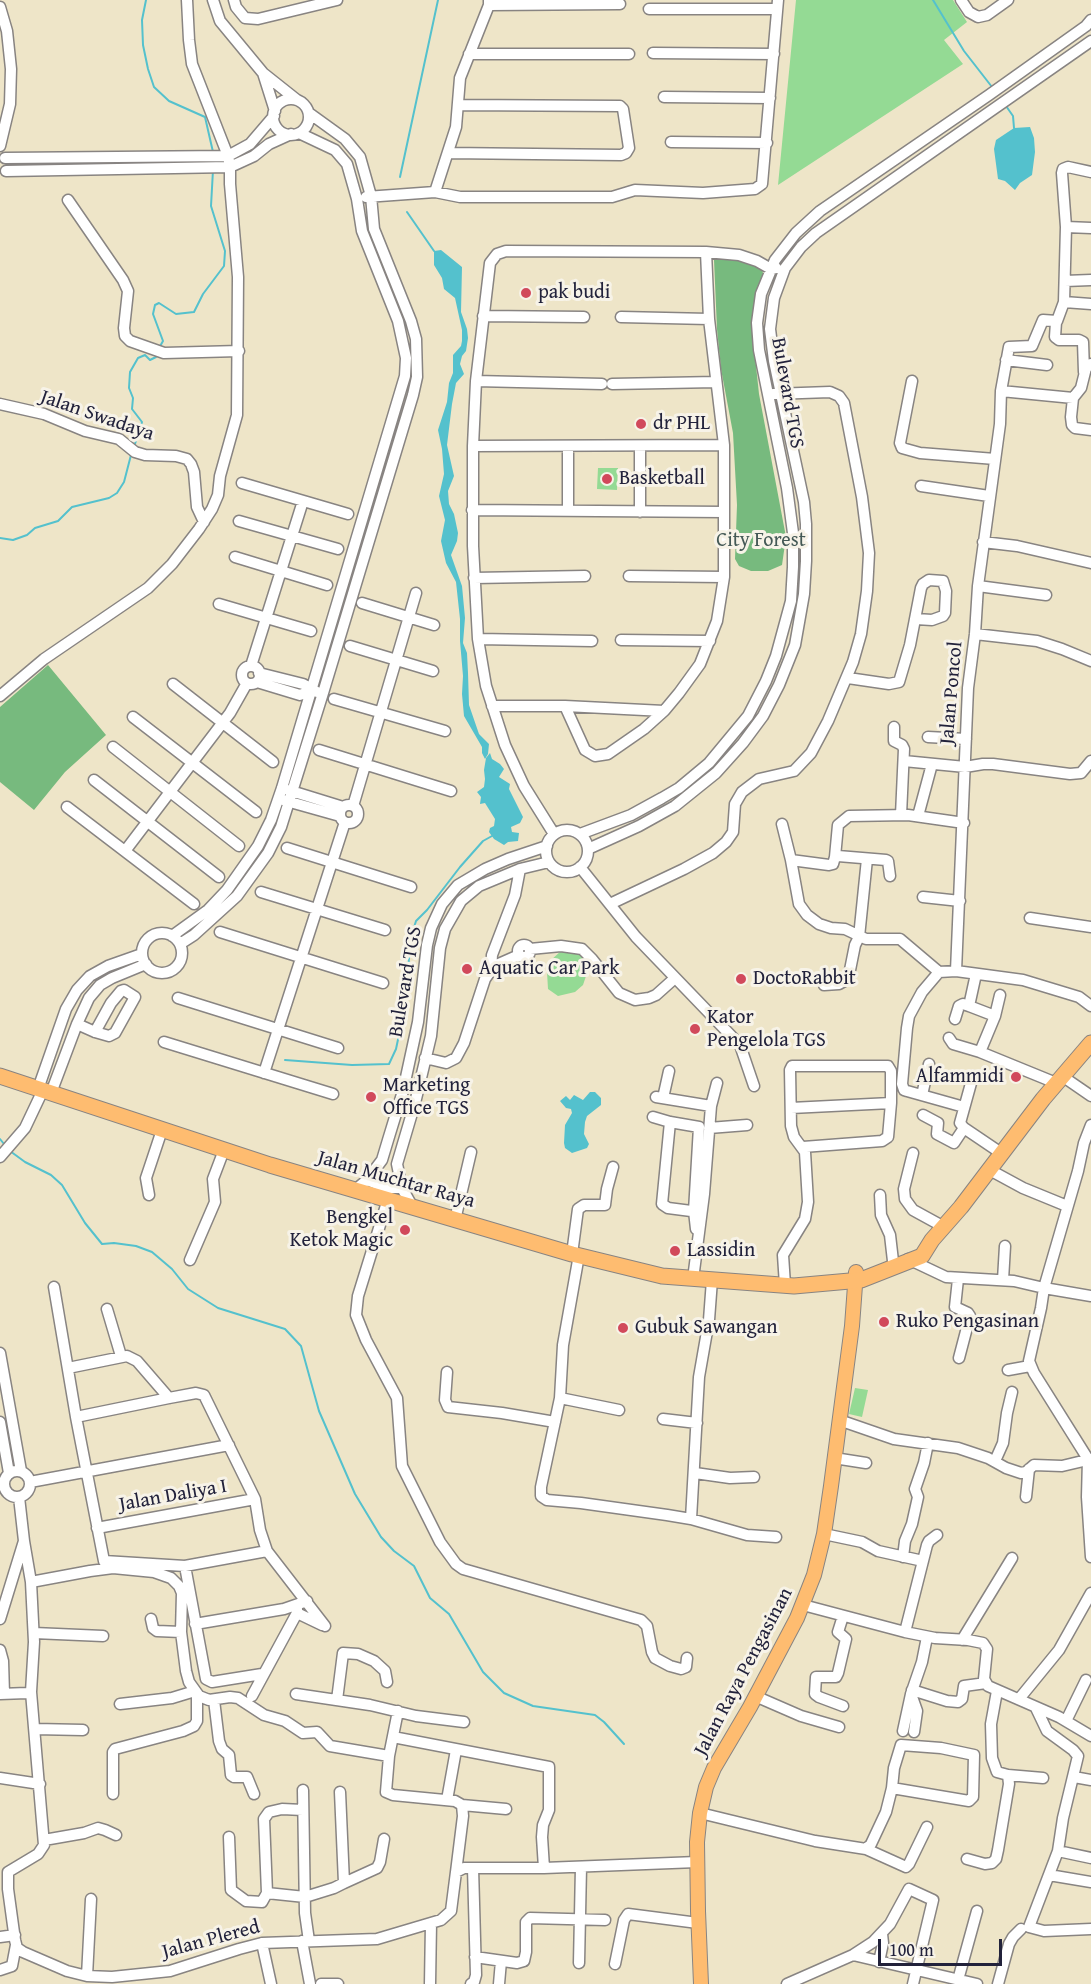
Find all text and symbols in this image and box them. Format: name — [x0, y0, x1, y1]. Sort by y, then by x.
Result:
place label: pak budi — [538, 281, 610, 305]
marker: pak budi — [519, 286, 533, 300]
street label: Bulevard TGS — [765, 336, 809, 450]
street label: Jalan Swadaya — [37, 385, 157, 447]
place label: dr PHL — [653, 412, 710, 436]
marker: dr PHL — [634, 417, 648, 431]
place label: Basketball — [619, 467, 705, 491]
marker: Basketball — [600, 472, 614, 486]
park label: City Forest — [716, 529, 806, 553]
street label: Jalan Poncol — [936, 640, 968, 746]
street label: Bulevard TGS — [384, 925, 428, 1039]
place label: Aquatic Car Park — [479, 957, 619, 981]
marker: Aquatic Car Park — [460, 962, 474, 976]
place label: DoctoRabbit — [753, 967, 856, 991]
marker: DoctoRabbit — [734, 972, 748, 986]
place label: Kator Pengelola TGS — [707, 1006, 826, 1053]
marker: Kator Pengelola TGS — [688, 1022, 702, 1036]
place label: Alfammidi — [916, 1065, 1004, 1089]
marker: Alfammidi — [1009, 1070, 1023, 1084]
place label: Marketing Office TGS — [383, 1074, 470, 1121]
marker: Marketing Office TGS — [364, 1090, 378, 1104]
street label: Jalan Muchtar Raya — [314, 1146, 478, 1214]
place label: Bengkel Ketok Magic — [290, 1206, 393, 1253]
marker: Bengkel Ketok Magic — [398, 1223, 412, 1237]
place label: Lassidin — [687, 1239, 755, 1263]
marker: Lassidin — [668, 1244, 682, 1258]
place label: Ruko Pengasinan — [896, 1310, 1039, 1334]
marker: Ruko Pengasinan — [877, 1315, 891, 1329]
place label: Gubuk Sawangan — [635, 1316, 777, 1340]
marker: Gubuk Sawangan — [616, 1321, 630, 1335]
street label: Jalan Daliya I — [117, 1475, 229, 1517]
street label: Jalan Raya Pengasinan — [689, 1584, 799, 1760]
street label: Jalan Plered — [159, 1915, 263, 1965]
scale bar — [881, 1927, 1006, 1965]
text: 100 m — [889, 1936, 934, 1963]

